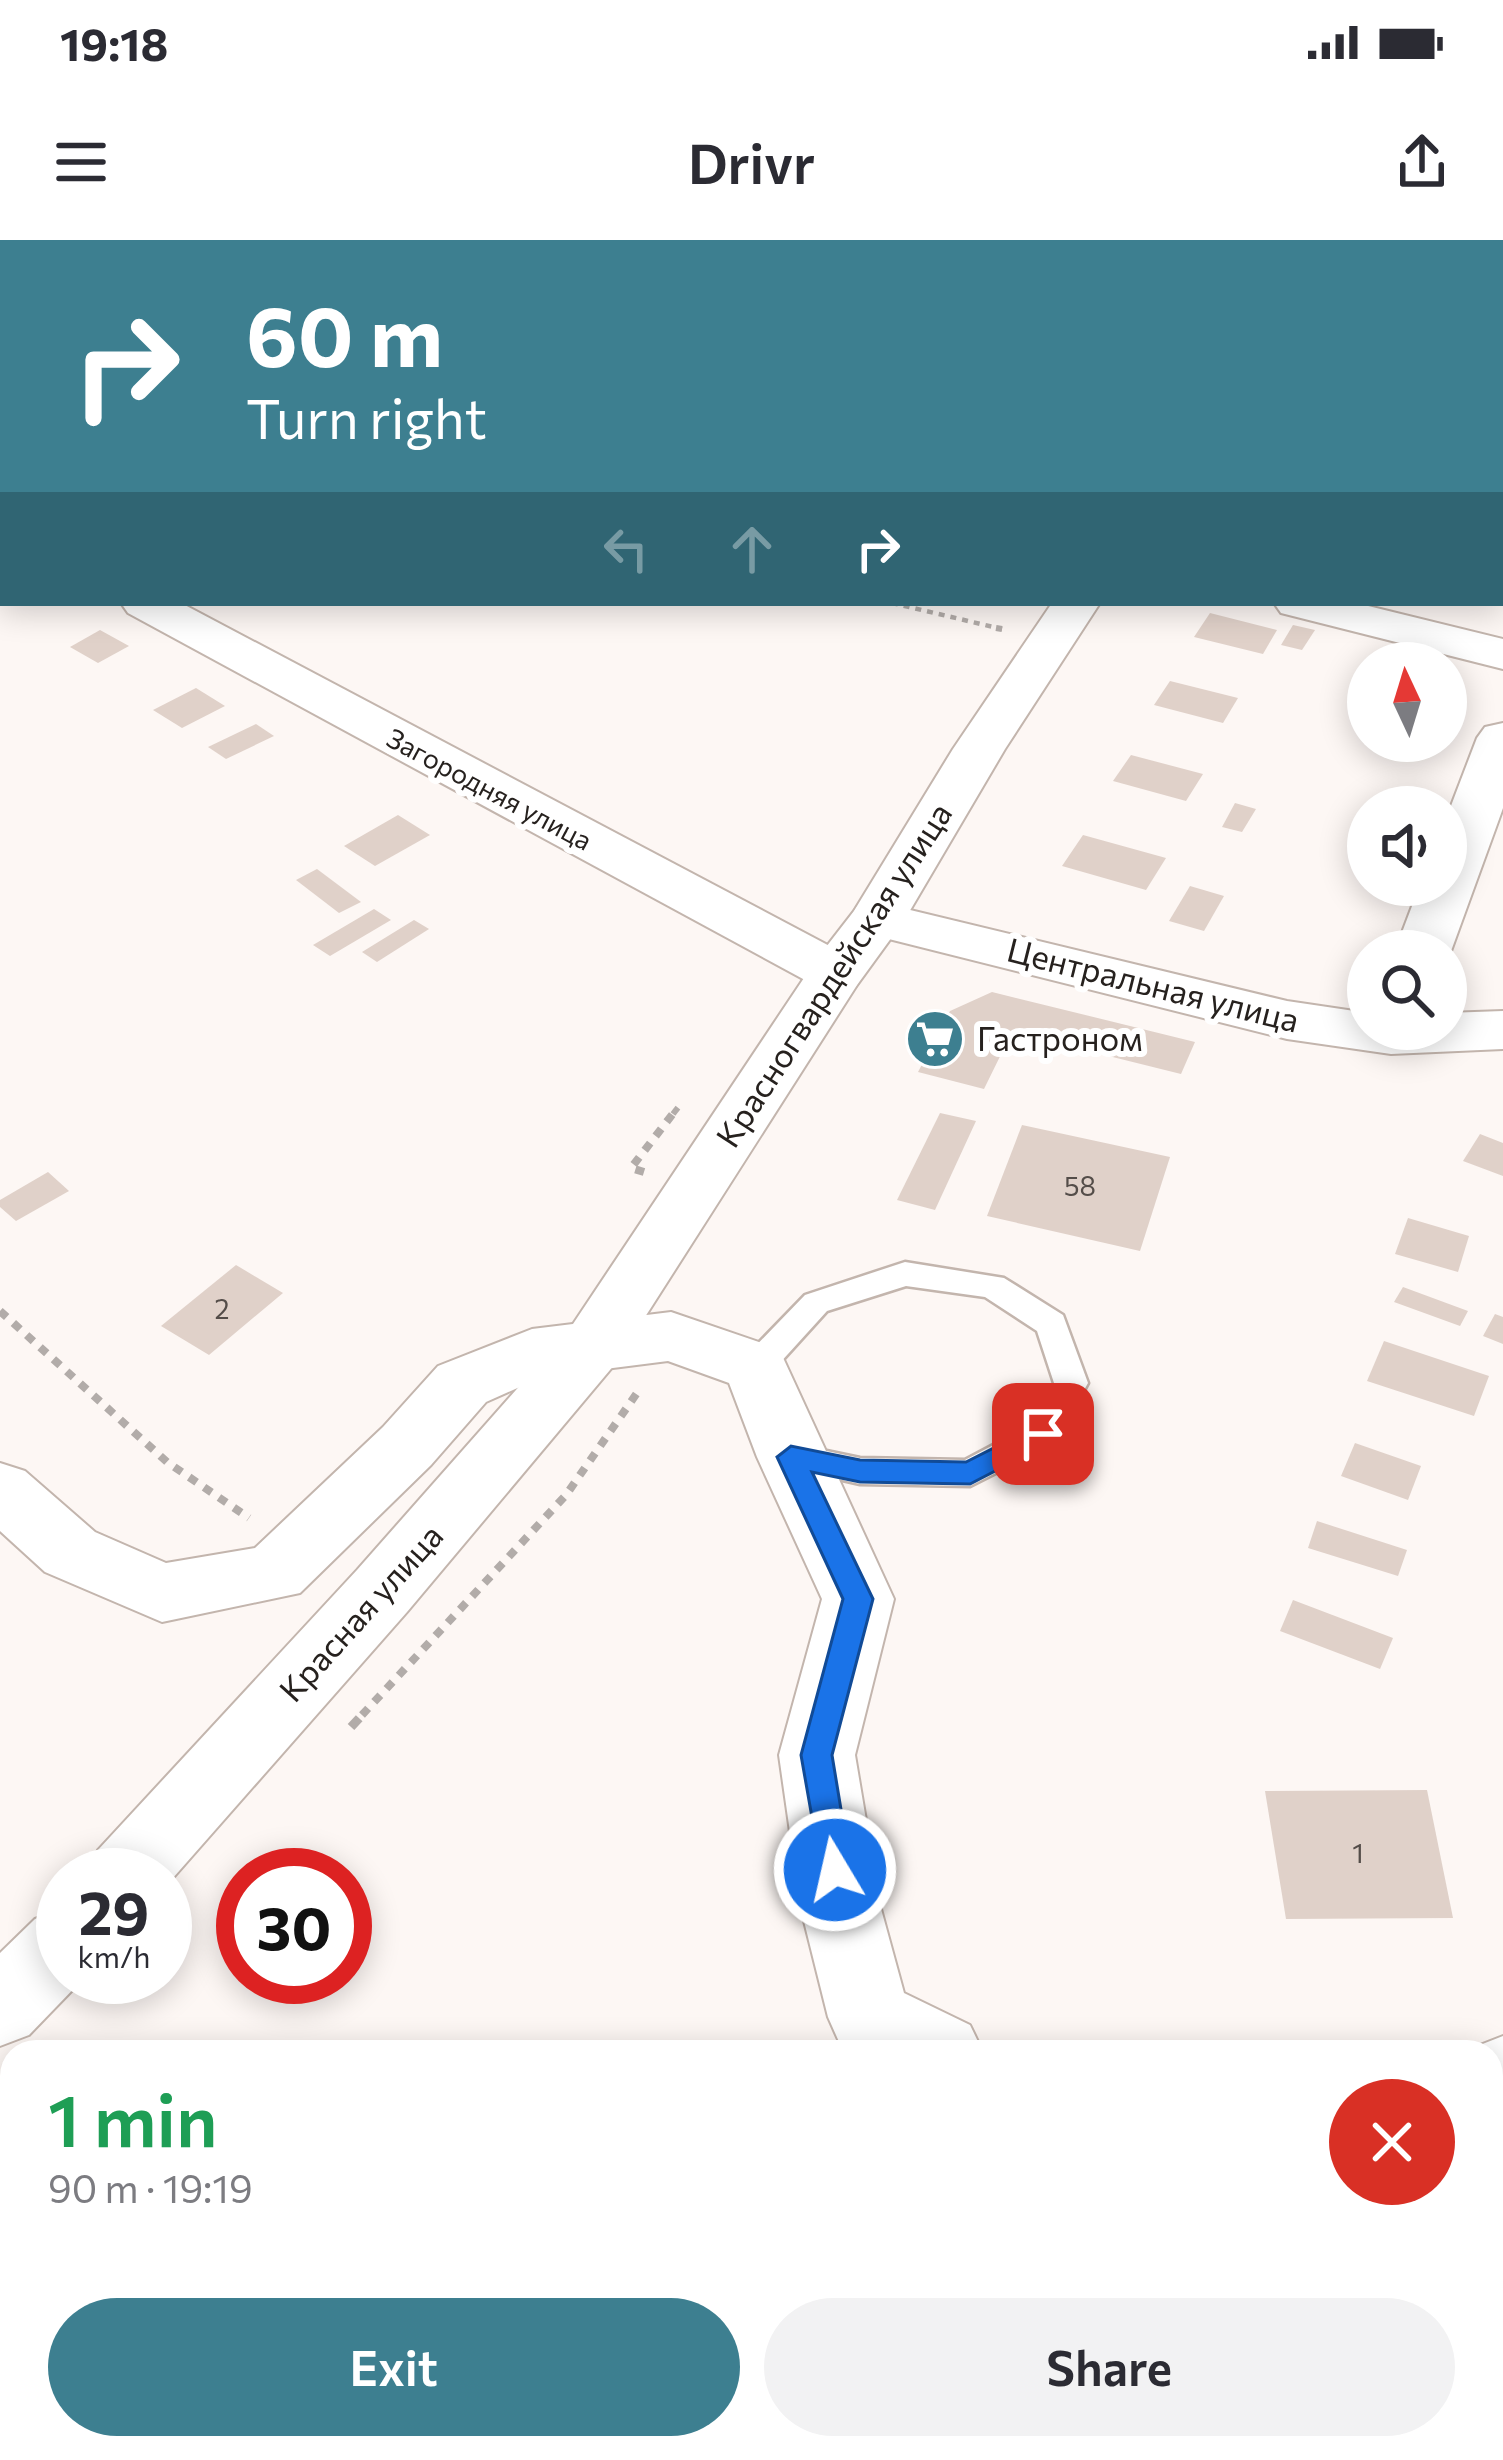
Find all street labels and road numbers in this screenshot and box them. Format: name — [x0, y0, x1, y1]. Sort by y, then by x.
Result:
street label: Загородняя улица — [381, 721, 598, 857]
street label: Красногвардейская улица — [706, 794, 960, 1154]
street label: Центральная улица — [1003, 927, 1303, 1040]
street label: Красная улица — [269, 1515, 450, 1709]

